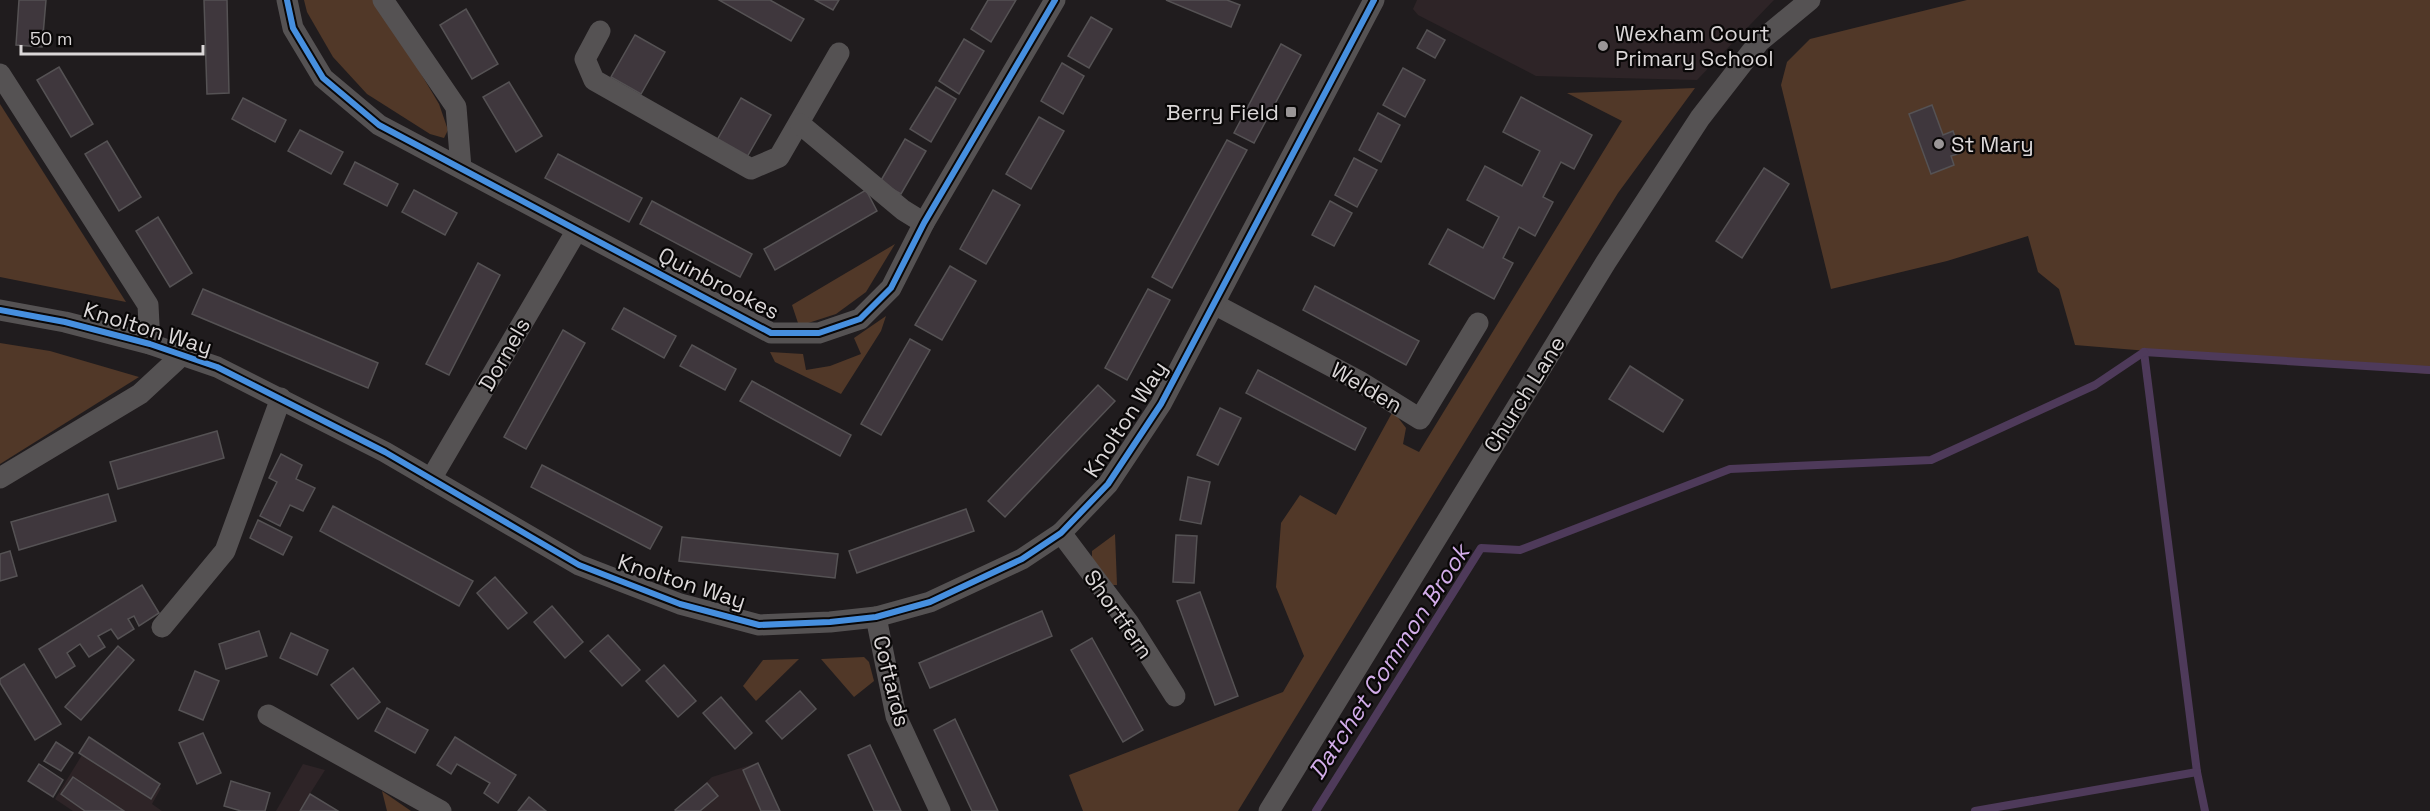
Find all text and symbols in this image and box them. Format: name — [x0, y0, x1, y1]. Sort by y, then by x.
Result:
scale bar — [21, 18, 202, 56]
place label: Wexham Court Primary School — [1615, 19, 1774, 72]
text: 50 m — [30, 27, 72, 50]
marker: Wexham Court Primary School — [1596, 39, 1610, 53]
place label: Berry Field — [1166, 98, 1279, 126]
marker: Berry Field — [1284, 105, 1298, 119]
place label: St Mary — [1951, 130, 2034, 158]
marker: St Mary — [1932, 137, 1946, 151]
street label: Quinbrookes — [654, 241, 784, 325]
street label: Knolton Way — [80, 295, 216, 361]
street label: Dornels — [472, 312, 536, 396]
street label: Church Lane — [1477, 330, 1571, 458]
street label: Welden — [1326, 355, 1408, 419]
street label: Knolton Way — [1077, 356, 1173, 482]
water label: Datchet Common Brook — [1301, 536, 1478, 785]
street label: Knolton Way — [614, 547, 750, 615]
street label: Shortfern — [1078, 564, 1160, 664]
street label: Coftards — [867, 632, 917, 730]

